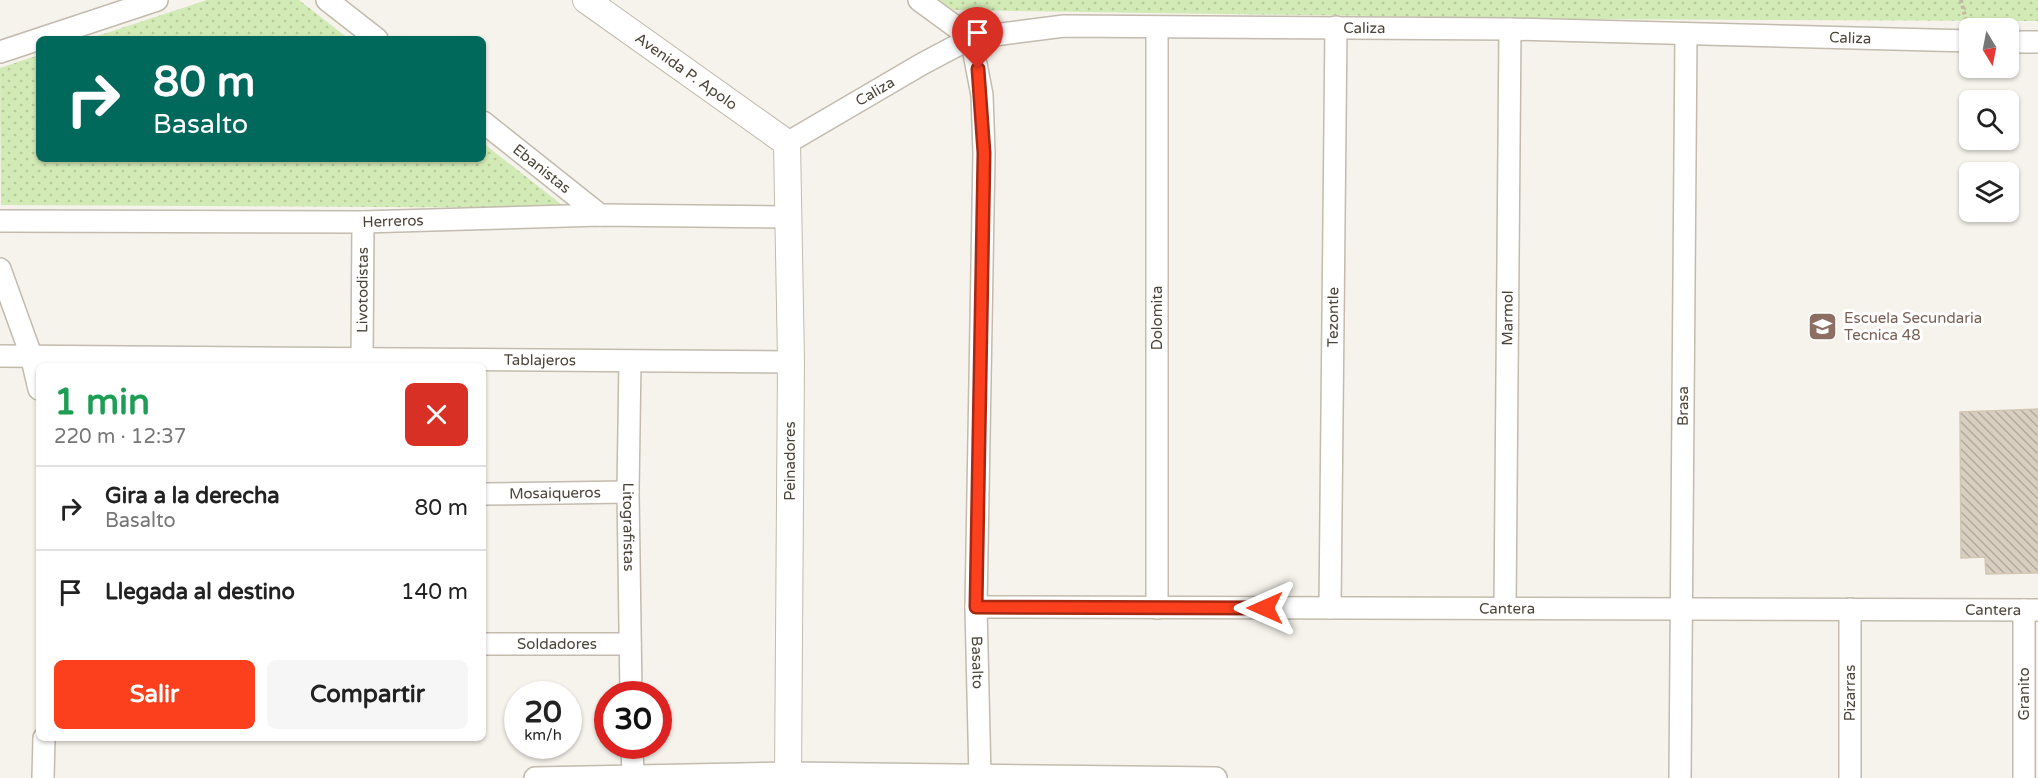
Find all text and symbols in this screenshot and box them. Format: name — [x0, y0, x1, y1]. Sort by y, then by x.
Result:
pin — [952, 7, 1003, 69]
icon: arrive — [961, 16, 994, 49]
north arrow — [1959, 18, 2019, 78]
map controls — [1959, 18, 2019, 222]
street label: Caliza — [1343, 19, 1386, 37]
street label: Caliza — [1829, 28, 1872, 47]
street label: Avenida P. Apolo — [632, 29, 741, 114]
text: 80 m — [153, 57, 255, 108]
icon: right — [54, 60, 132, 138]
street label: Caliza — [852, 73, 898, 110]
button: search — [1959, 90, 2019, 150]
text: Basalto — [153, 108, 248, 141]
street label: Ebanistas — [509, 140, 574, 197]
button: layers — [1959, 162, 2019, 222]
street label: Herreros — [362, 211, 424, 231]
street label: Livotodistas — [353, 247, 372, 333]
street label: Dolomita — [1148, 286, 1166, 350]
street label: Tezontle — [1324, 287, 1342, 347]
street label: Marmol — [1498, 290, 1517, 346]
place label: Escuela Secundaria Tecnica 48 — [1844, 309, 1982, 344]
school or university icon: Escuela Secundaria Tecnica 48 — [1807, 311, 1839, 343]
street label: Tablajeros — [504, 351, 576, 369]
text: 1 min — [54, 381, 150, 424]
button: close — [405, 383, 468, 446]
street label: Brasa — [1674, 386, 1692, 426]
street label: Peinadores — [781, 421, 799, 501]
text: 220 m · 12:37 — [54, 425, 186, 449]
street label: Litografistas — [619, 482, 638, 571]
text: Gira a la derecha — [105, 483, 280, 509]
street label: Mosaiqueros — [509, 483, 601, 503]
icon: right — [54, 492, 87, 525]
text: 80 m — [414, 495, 468, 521]
text: Basalto — [105, 509, 176, 533]
icon: arrive — [54, 576, 87, 609]
position arrow — [1233, 576, 1297, 640]
text: Llegada al destino — [105, 579, 295, 605]
text: 140 m — [401, 579, 468, 605]
street label: Cantera — [1479, 599, 1535, 618]
street label: Cantera — [1965, 601, 2021, 619]
street label: Soldadores — [517, 635, 597, 653]
street label: Basalto — [968, 636, 987, 689]
button: Salir — [54, 660, 255, 729]
button: Compartir — [267, 660, 468, 729]
street label: Pizarras — [1841, 665, 1859, 721]
street label: Granito — [2015, 667, 2033, 721]
speed limit sign: 30 — [594, 681, 672, 759]
text: 20 — [524, 694, 562, 731]
text: km/h — [524, 726, 562, 744]

